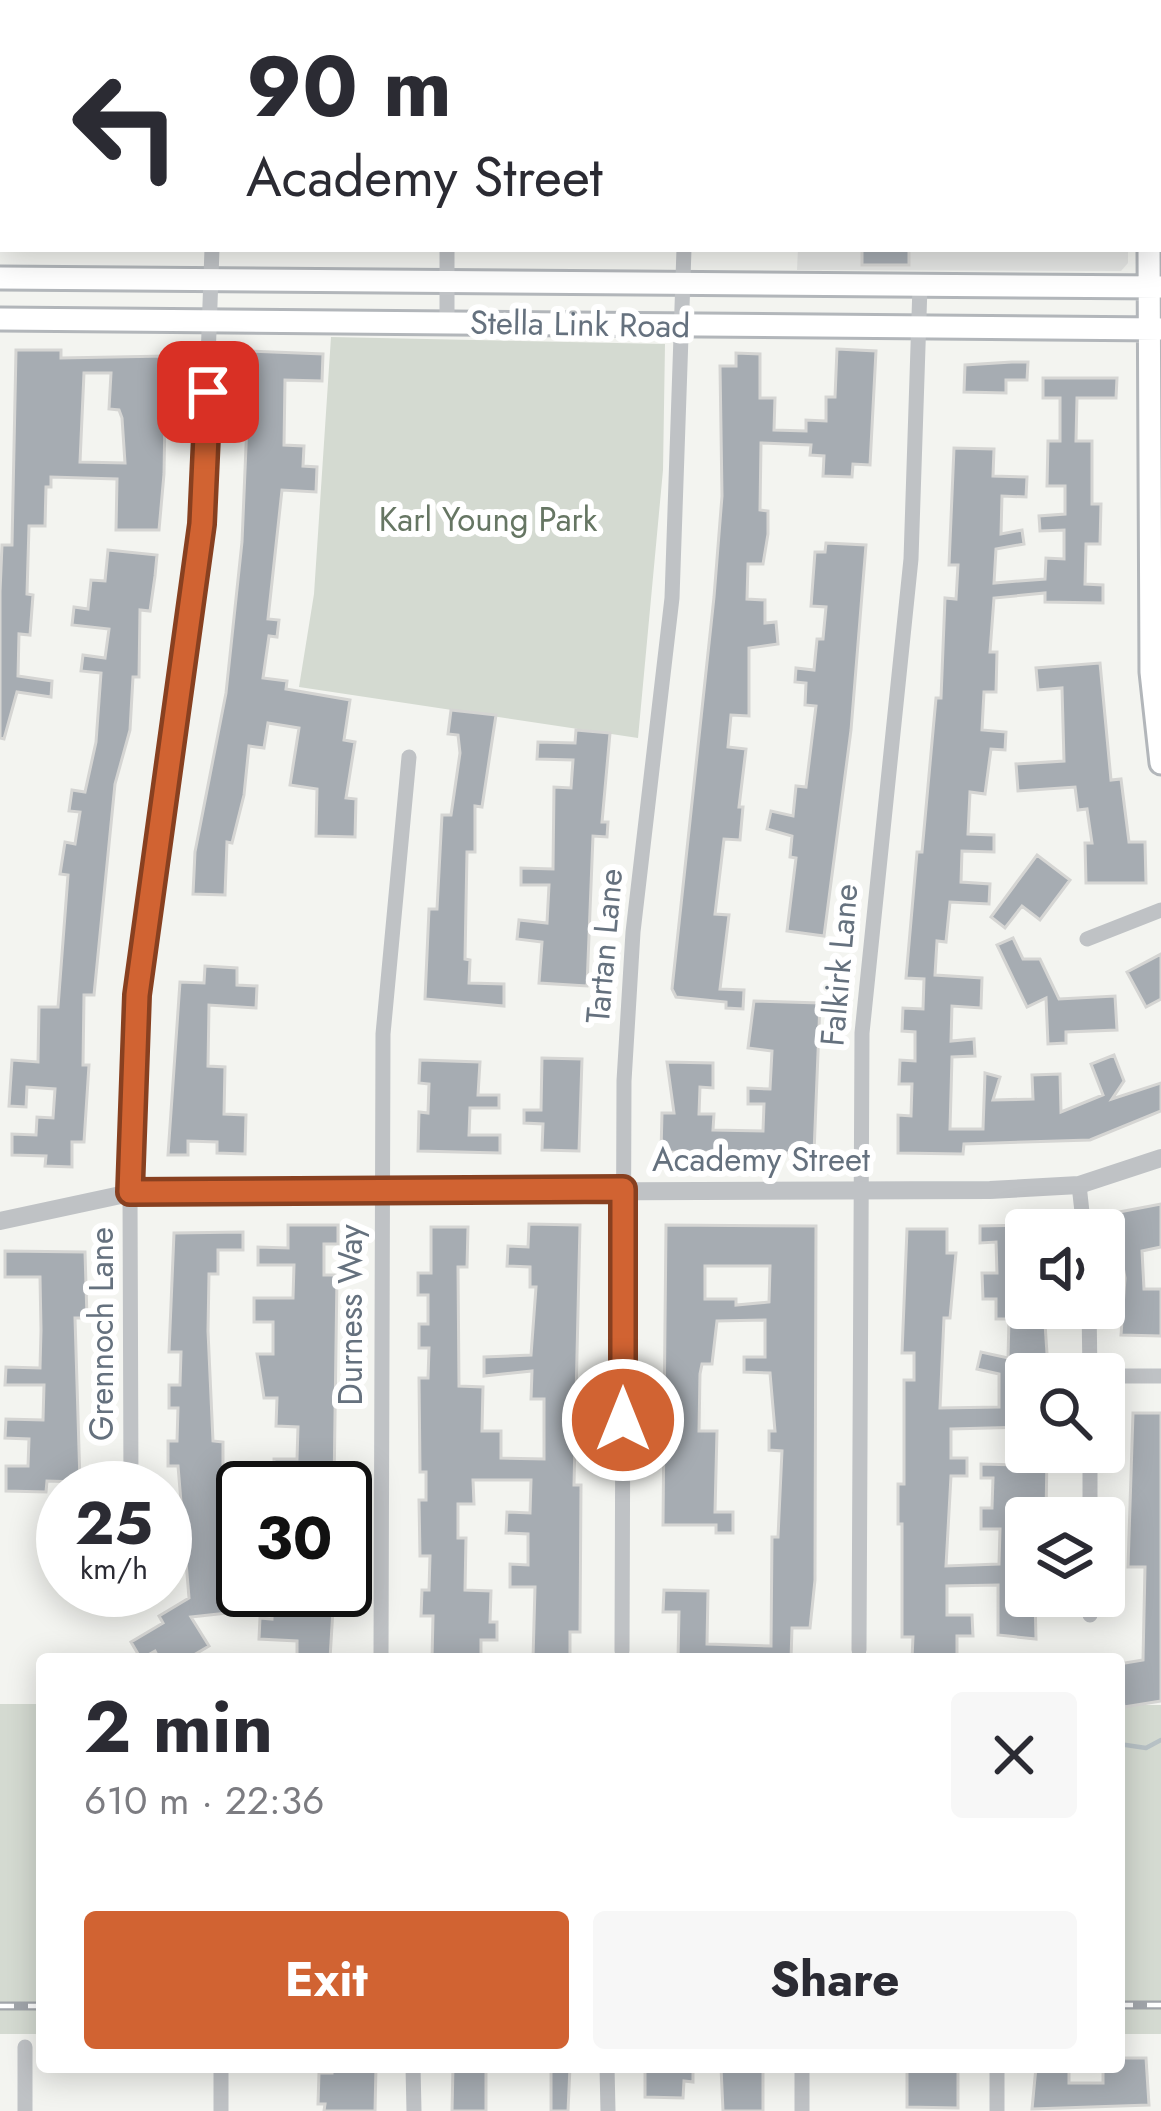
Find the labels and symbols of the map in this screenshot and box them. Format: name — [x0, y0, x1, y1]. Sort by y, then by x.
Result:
street label: Stella Link Road — [469, 299, 691, 349]
pin — [157, 341, 259, 443]
park label: Karl Young Park — [379, 496, 598, 543]
street label: Tartan Lane — [574, 867, 634, 1025]
street label: Falkirk Lane — [808, 882, 870, 1048]
street label: Academy Street — [652, 1136, 870, 1183]
street label: Durness Way — [327, 1224, 374, 1406]
street label: Grennoch Lane — [78, 1227, 125, 1441]
position arrow — [560, 1357, 686, 1483]
speed limit sign: 30 — [216, 1461, 372, 1617]

